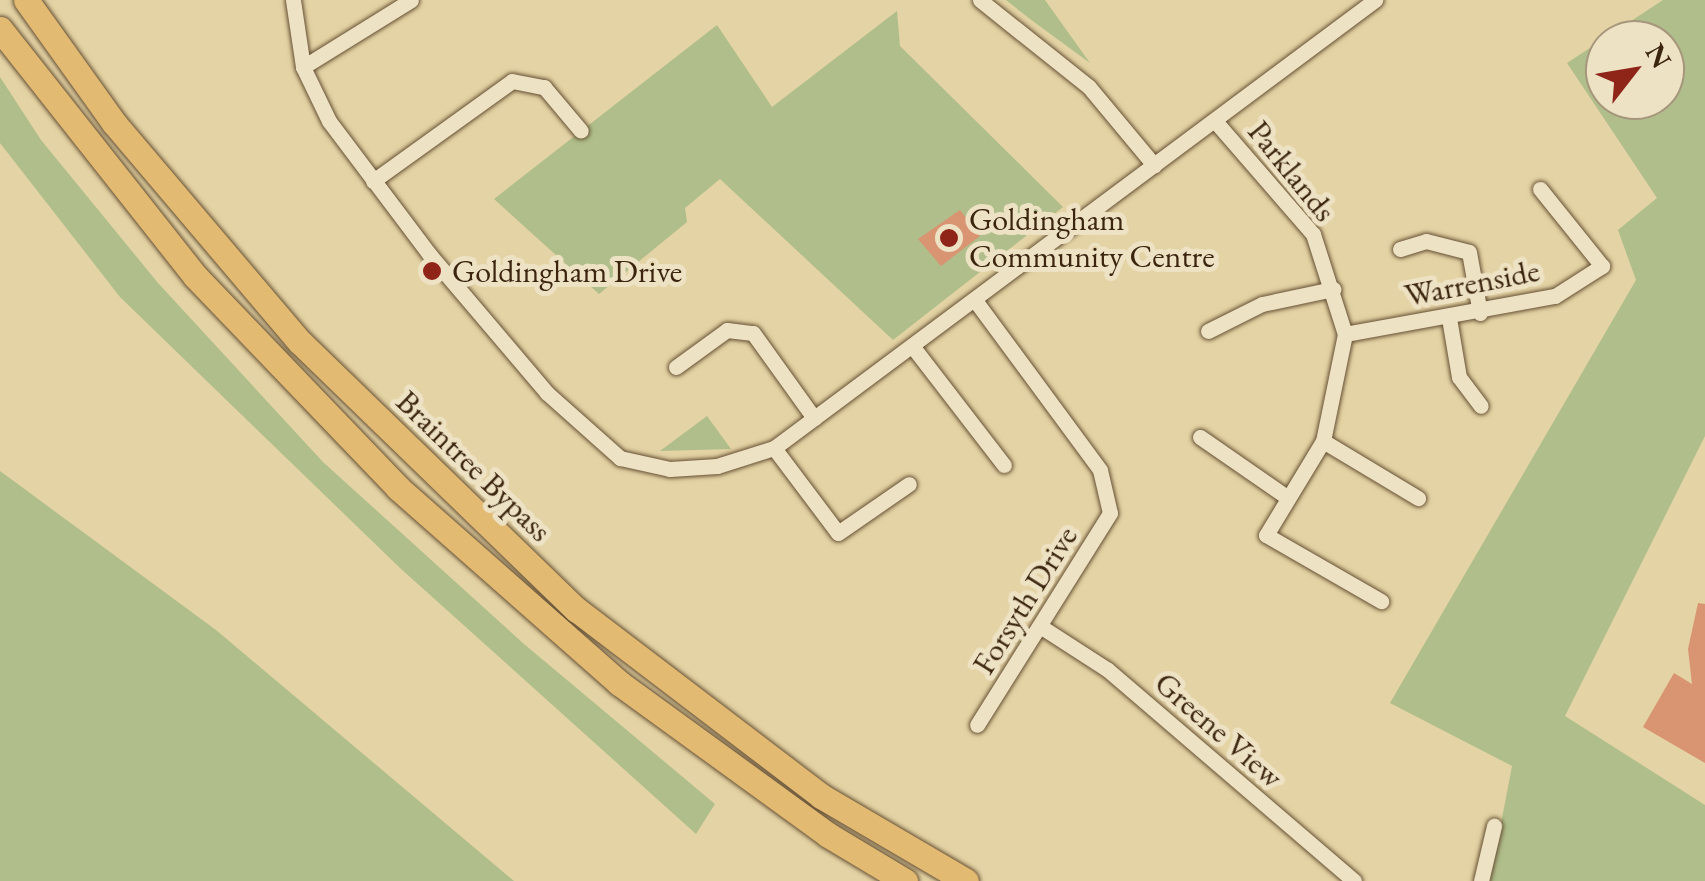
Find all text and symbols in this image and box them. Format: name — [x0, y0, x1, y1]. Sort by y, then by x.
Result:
north arrow — [1585, 20, 1685, 120]
text: N — [1638, 37, 1680, 75]
street label: Parklands — [1240, 113, 1344, 229]
place label: Goldingham Community Centre — [969, 201, 1215, 276]
marker: Goldingham Community Centre — [938, 227, 960, 249]
street label: Warrenside — [1401, 251, 1543, 315]
place label: Goldingham Drive — [452, 252, 682, 290]
marker: Goldingham Drive — [421, 260, 443, 282]
street label: Braintree Bypass — [388, 382, 560, 550]
street label: Forsyth Drive — [964, 519, 1086, 681]
street label: Greene View — [1147, 664, 1291, 796]

